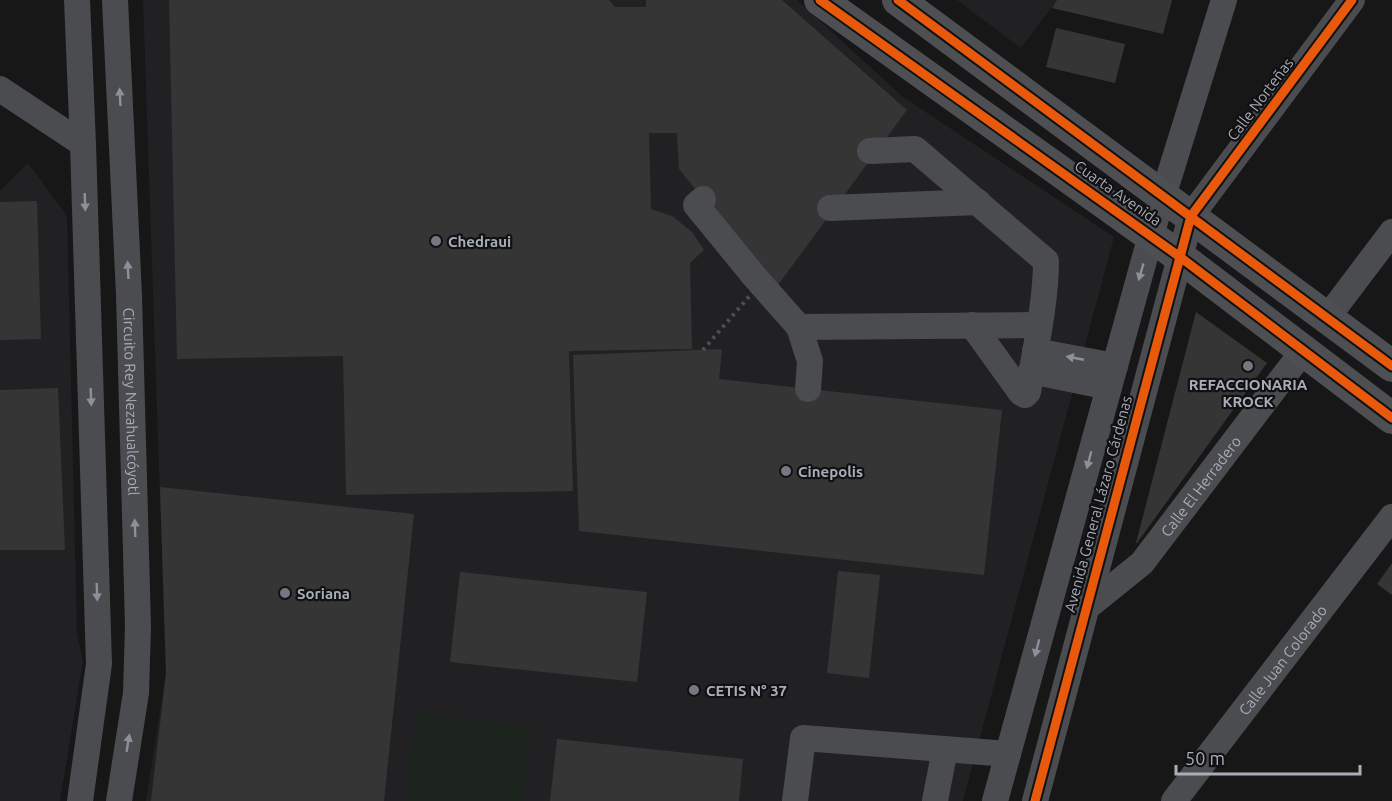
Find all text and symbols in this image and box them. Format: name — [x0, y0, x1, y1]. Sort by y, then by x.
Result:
street label: Calle Norteñas — [1224, 55, 1296, 143]
one-way arrow — [115, 88, 124, 107]
street label: Cuarta Avenida — [1071, 157, 1165, 229]
one-way arrow — [81, 193, 90, 212]
place label: Chedraui — [448, 233, 511, 250]
marker: Chedraui — [429, 234, 443, 248]
one-way arrow — [123, 261, 132, 280]
one-way arrow — [1136, 263, 1145, 281]
street label: Circuito Rey Nezahualcóyotl — [121, 307, 143, 496]
one-way arrow — [1065, 353, 1084, 362]
marker: REFACCIONARIA KROCK — [1241, 359, 1255, 373]
place label: REFACCIONARIA KROCK — [1189, 376, 1308, 410]
one-way arrow — [87, 388, 96, 407]
street label: Avenida General Lázaro Cárdenas — [1061, 394, 1135, 614]
street label: Calle El Herradero — [1157, 432, 1244, 540]
one-way arrow — [1084, 451, 1093, 469]
place label: Cinepolis — [798, 463, 863, 480]
marker: Cinepolis — [779, 464, 793, 478]
one-way arrow — [131, 518, 140, 537]
one-way arrow — [93, 583, 102, 602]
place label: Soriana — [297, 585, 350, 602]
marker: Soriana — [278, 586, 292, 600]
street label: Calle Juan Colorado — [1235, 602, 1330, 718]
one-way arrow — [1032, 639, 1042, 657]
place label: CETIS N° 37 — [706, 682, 787, 699]
marker: CETIS N° 37 — [687, 683, 701, 697]
one-way arrow — [124, 734, 133, 753]
scale bar — [1176, 738, 1360, 776]
text: 50 m — [1185, 748, 1225, 768]

